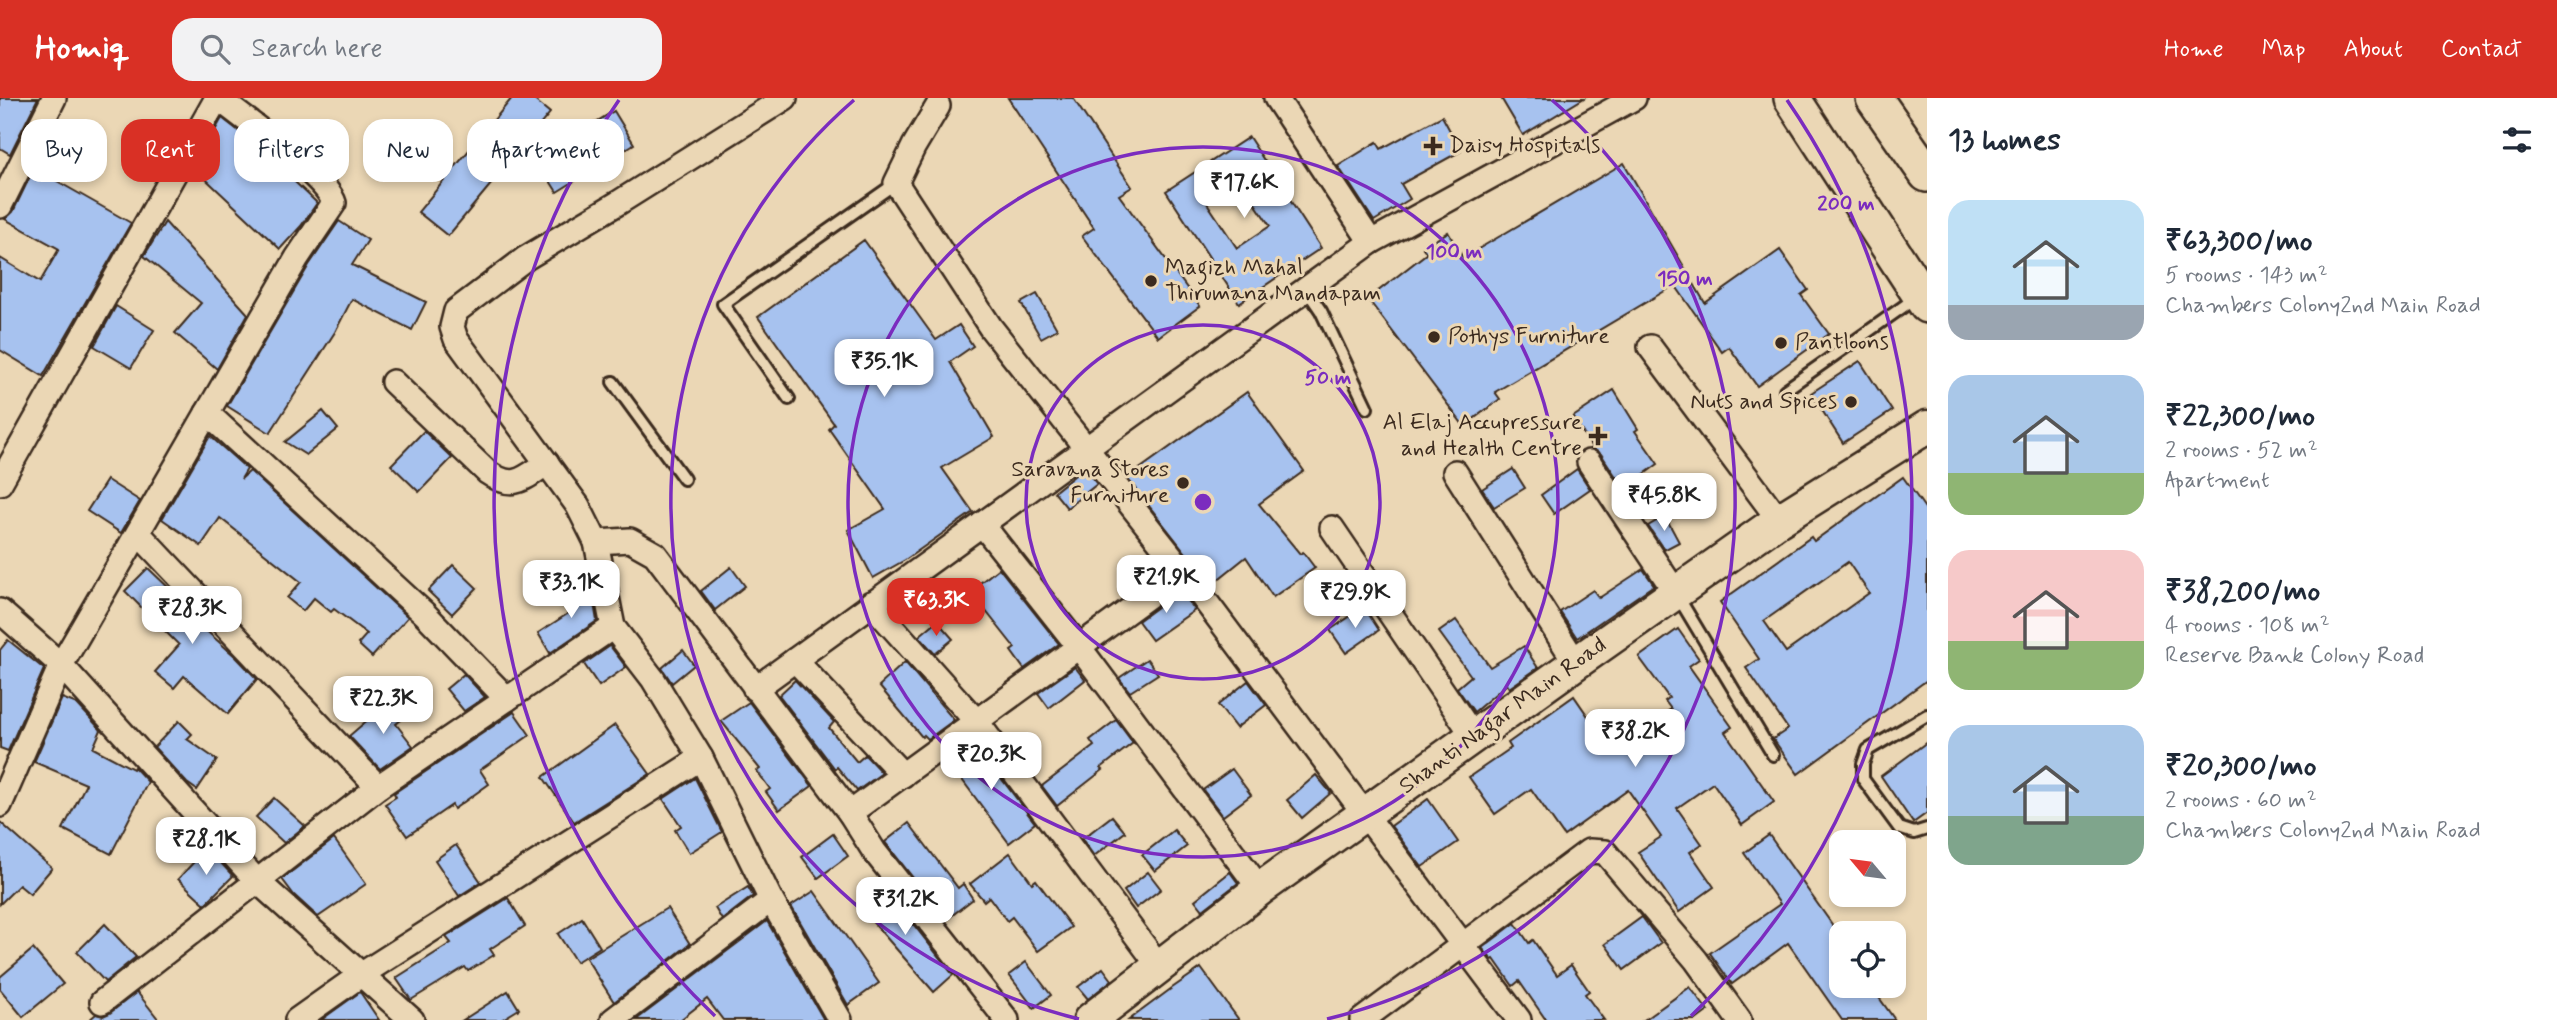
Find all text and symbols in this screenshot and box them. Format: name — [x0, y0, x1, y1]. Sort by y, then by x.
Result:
search box — [172, 18, 662, 81]
text: Homiq — [35, 27, 130, 71]
icon: search — [196, 30, 234, 68]
text: Search here — [252, 32, 382, 66]
text: Home — [2164, 34, 2224, 65]
text: Map — [2262, 34, 2306, 65]
text: About — [2344, 34, 2403, 65]
text: Contact — [2441, 34, 2522, 65]
chip: Buy — [21, 119, 107, 182]
chip: Rent — [121, 119, 220, 182]
chip: Filters — [234, 119, 349, 182]
chip: New — [363, 119, 453, 182]
chip: Apartment — [467, 119, 624, 182]
text: 13 homes — [1948, 121, 2061, 160]
icon: filters — [2498, 121, 2536, 159]
place label: Daisy Hospitals — [1449, 131, 1600, 161]
marker: Daisy Hospitals — [1423, 136, 1443, 156]
pin: ₹17.6K — [1187, 160, 1301, 220]
text: ₹17.6K — [1210, 168, 1278, 198]
text: 200 m — [1817, 190, 1875, 218]
text: ₹63,300/mo — [2165, 222, 2313, 261]
icon: home — [2004, 228, 2088, 312]
text: 100 m — [1426, 238, 1482, 266]
place label: Magizh Mahal Thirumana Mandapam — [1165, 253, 1381, 309]
text: 5 rooms · 143 m² — [2165, 261, 2328, 291]
text: 150 m — [1657, 265, 1713, 293]
marker: Magizh Mahal Thirumana Mandapam — [1143, 273, 1159, 289]
text: Chambers Colony2nd Main Road — [2165, 291, 2481, 321]
place label: Pothys Furniture — [1448, 322, 1610, 352]
place label: Pantloons — [1795, 328, 1889, 358]
marker: Pothys Furniture — [1426, 329, 1442, 345]
marker: Pantloons — [1773, 335, 1789, 351]
pin: ₹35.1K — [827, 340, 941, 399]
text: ₹35.1K — [850, 347, 918, 377]
text: 50 m — [1305, 364, 1352, 392]
place label: Nuts and Spices — [1690, 387, 1837, 417]
marker: Nuts and Spices — [1843, 394, 1859, 410]
text: ₹22,300/mo — [2165, 397, 2315, 436]
icon: home — [2004, 403, 2088, 487]
place label: Al Elaj Accupressure and Health Centre — [1383, 408, 1582, 464]
marker: Al Elaj Accupressure and Health Centre — [1588, 426, 1608, 446]
text: 2 rooms · 52 m² — [2165, 436, 2318, 466]
place label: Saravana Stores Furniture — [1011, 455, 1169, 511]
text: Apartment — [2165, 466, 2270, 496]
pin: ₹45.8K — [1607, 474, 1721, 533]
marker: Saravana Stores Furniture — [1175, 475, 1191, 491]
text: ₹45.8K — [1628, 481, 1700, 511]
centre of rings — [1191, 490, 1215, 514]
pin: ₹21.9K — [1109, 556, 1223, 615]
pin: ₹33.1K — [514, 560, 628, 620]
text: ₹21.9K — [1133, 563, 1199, 593]
text: ₹33.1K — [539, 568, 603, 598]
pin: ₹29.9K — [1298, 570, 1412, 630]
text: ₹38,200/mo — [2165, 572, 2320, 611]
pin: ₹63.3K — [879, 578, 993, 638]
text: ₹29.9K — [1320, 578, 1390, 608]
icon: home — [2004, 578, 2088, 662]
text: ₹63.3K — [903, 586, 969, 616]
pin: ₹28.3K — [135, 587, 249, 646]
text: ₹28.3K — [158, 594, 226, 624]
text: 4 rooms · 108 m² — [2165, 611, 2330, 641]
street label: Shanti Nagar Main Road — [1393, 631, 1614, 803]
text: Reserve Bank Colony Road — [2165, 641, 2424, 671]
pin: ₹22.3K — [326, 676, 440, 736]
text: ₹22.3K — [349, 684, 417, 714]
pin: ₹38.2K — [1578, 710, 1692, 769]
text: ₹38.2K — [1601, 717, 1669, 747]
pin: ₹20.3K — [934, 732, 1048, 792]
text: ₹20.3K — [957, 740, 1025, 770]
text: ₹20,300/mo — [2165, 747, 2316, 786]
icon: home — [2004, 753, 2088, 837]
text: 2 rooms · 60 m² — [2165, 786, 2317, 816]
text: Chambers Colony2nd Main Road — [2165, 816, 2481, 846]
pin: ₹28.1K — [149, 818, 263, 877]
text: ₹28.1K — [172, 825, 240, 855]
north arrow — [1829, 830, 1906, 906]
map controls — [1829, 830, 1906, 998]
pin: ₹31.2K — [848, 878, 962, 937]
text: ₹31.2K — [872, 885, 938, 915]
button: locate — [1829, 921, 1906, 998]

